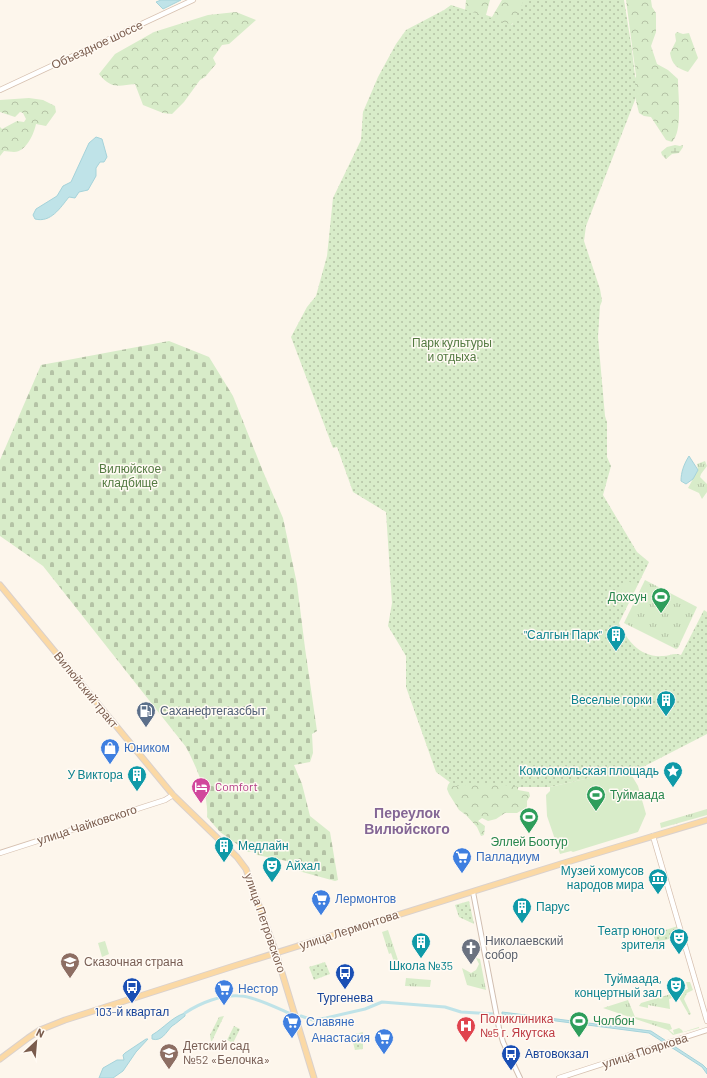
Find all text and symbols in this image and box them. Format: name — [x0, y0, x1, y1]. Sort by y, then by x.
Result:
street label: Объездное шоссе — [49, 17, 145, 72]
park label: Парк культуры и отдыха — [412, 335, 492, 364]
park label: Вилюйское кладбище — [99, 461, 161, 490]
sports icon: Дохсун — [650, 586, 672, 614]
place label: Дохсун — [608, 589, 647, 604]
building icon: "Салгын Парк" — [605, 624, 627, 652]
place label: "Салгын Парк" — [524, 627, 602, 642]
street label: Вилюйский тракт — [51, 648, 122, 731]
building icon: Веселые горки — [655, 689, 677, 717]
place label: Веселые горки — [571, 692, 652, 707]
fuel station icon: Саханефтегазсбыт — [135, 700, 157, 728]
place label: Саханефтегазсбыт — [160, 703, 266, 718]
shop icon: Юником — [99, 737, 121, 765]
place label: Юником — [124, 740, 170, 754]
place icon: Комсомольская площадь — [662, 760, 684, 788]
place label: Комсомольская площадь — [519, 763, 659, 778]
building icon: У Виктора — [126, 764, 148, 792]
place label: У Виктора — [68, 767, 123, 782]
hotel icon: Comfort — [190, 776, 212, 804]
place label: Comfort — [215, 779, 258, 793]
sports icon: Туймаада — [585, 784, 607, 812]
place label: Туймаада — [610, 787, 665, 802]
street label: улица Чайковского — [35, 801, 139, 848]
district label: Переулок Вилюйского — [364, 804, 450, 837]
sports icon: Эллей Боотур — [518, 806, 540, 834]
place label: Эллей Боотур — [490, 834, 568, 849]
building icon: Медлайн — [213, 835, 235, 863]
place label: Медлайн — [238, 838, 289, 853]
supermarket icon: Палладиум — [451, 846, 473, 874]
place label: Палладиум — [476, 849, 540, 864]
theatre icon: Айхал — [261, 855, 283, 883]
place label: Айхал — [286, 858, 320, 872]
place label: Музей хомусов народов мира — [561, 863, 644, 892]
museum icon: Музей хомусов народов мира — [647, 867, 669, 895]
street label: улица Петровского — [241, 871, 290, 975]
supermarket icon: Лермонтов — [310, 888, 332, 916]
place label: Лермонтов — [335, 891, 396, 906]
building icon: Парус — [511, 896, 533, 924]
place label: Парус — [536, 899, 570, 914]
street label: улица Лермонтова — [297, 906, 400, 953]
place label: Театр юного зрителя — [598, 923, 665, 952]
theatre icon: Театр юного зрителя — [668, 927, 690, 955]
building icon: Школа №35 — [410, 931, 432, 959]
place label: Николаевский собор — [485, 933, 563, 962]
church icon: Николаевский собор — [460, 937, 482, 965]
school or university icon: Сказочная страна — [59, 951, 81, 979]
place label: Сказочная страна — [84, 954, 183, 969]
place label: Школа №35 — [389, 958, 453, 972]
bus stop icon: Тургенева — [334, 962, 356, 990]
place label: Туймаада, концертный зал — [574, 971, 662, 1000]
theatre icon: Туймаада, концертный зал — [665, 975, 687, 1003]
bus stop icon: 103-й квартал — [121, 976, 143, 1004]
supermarket icon: Нестор — [213, 978, 235, 1006]
place label: Нестор — [238, 981, 278, 996]
place label: Тургенева — [317, 990, 373, 1005]
place label: 103-й квартал — [95, 1004, 169, 1019]
sports icon: Чолбон — [568, 1010, 590, 1038]
supermarket icon: Славяне — [281, 1011, 303, 1039]
place label: Поликлиника №5 г. Якутска — [480, 1011, 555, 1040]
place label: Чолбон — [593, 1013, 635, 1027]
place label: Славяне — [306, 1014, 355, 1028]
hospital icon: Поликлиника №5 г. Якутска — [455, 1015, 477, 1043]
north arrow — [16, 1022, 56, 1062]
text: N — [34, 1025, 47, 1040]
supermarket icon: Анастасия — [373, 1027, 395, 1055]
place label: Анастасия — [311, 1030, 370, 1044]
street label: улица Пояркова — [600, 1030, 690, 1071]
place label: Детский сад №52 «Белочка» — [183, 1038, 270, 1066]
school or university icon: Детский сад №52 «Белочка» — [158, 1042, 180, 1070]
bus stop icon: Автовокзал — [500, 1043, 522, 1071]
place label: Автовокзал — [525, 1046, 589, 1060]

